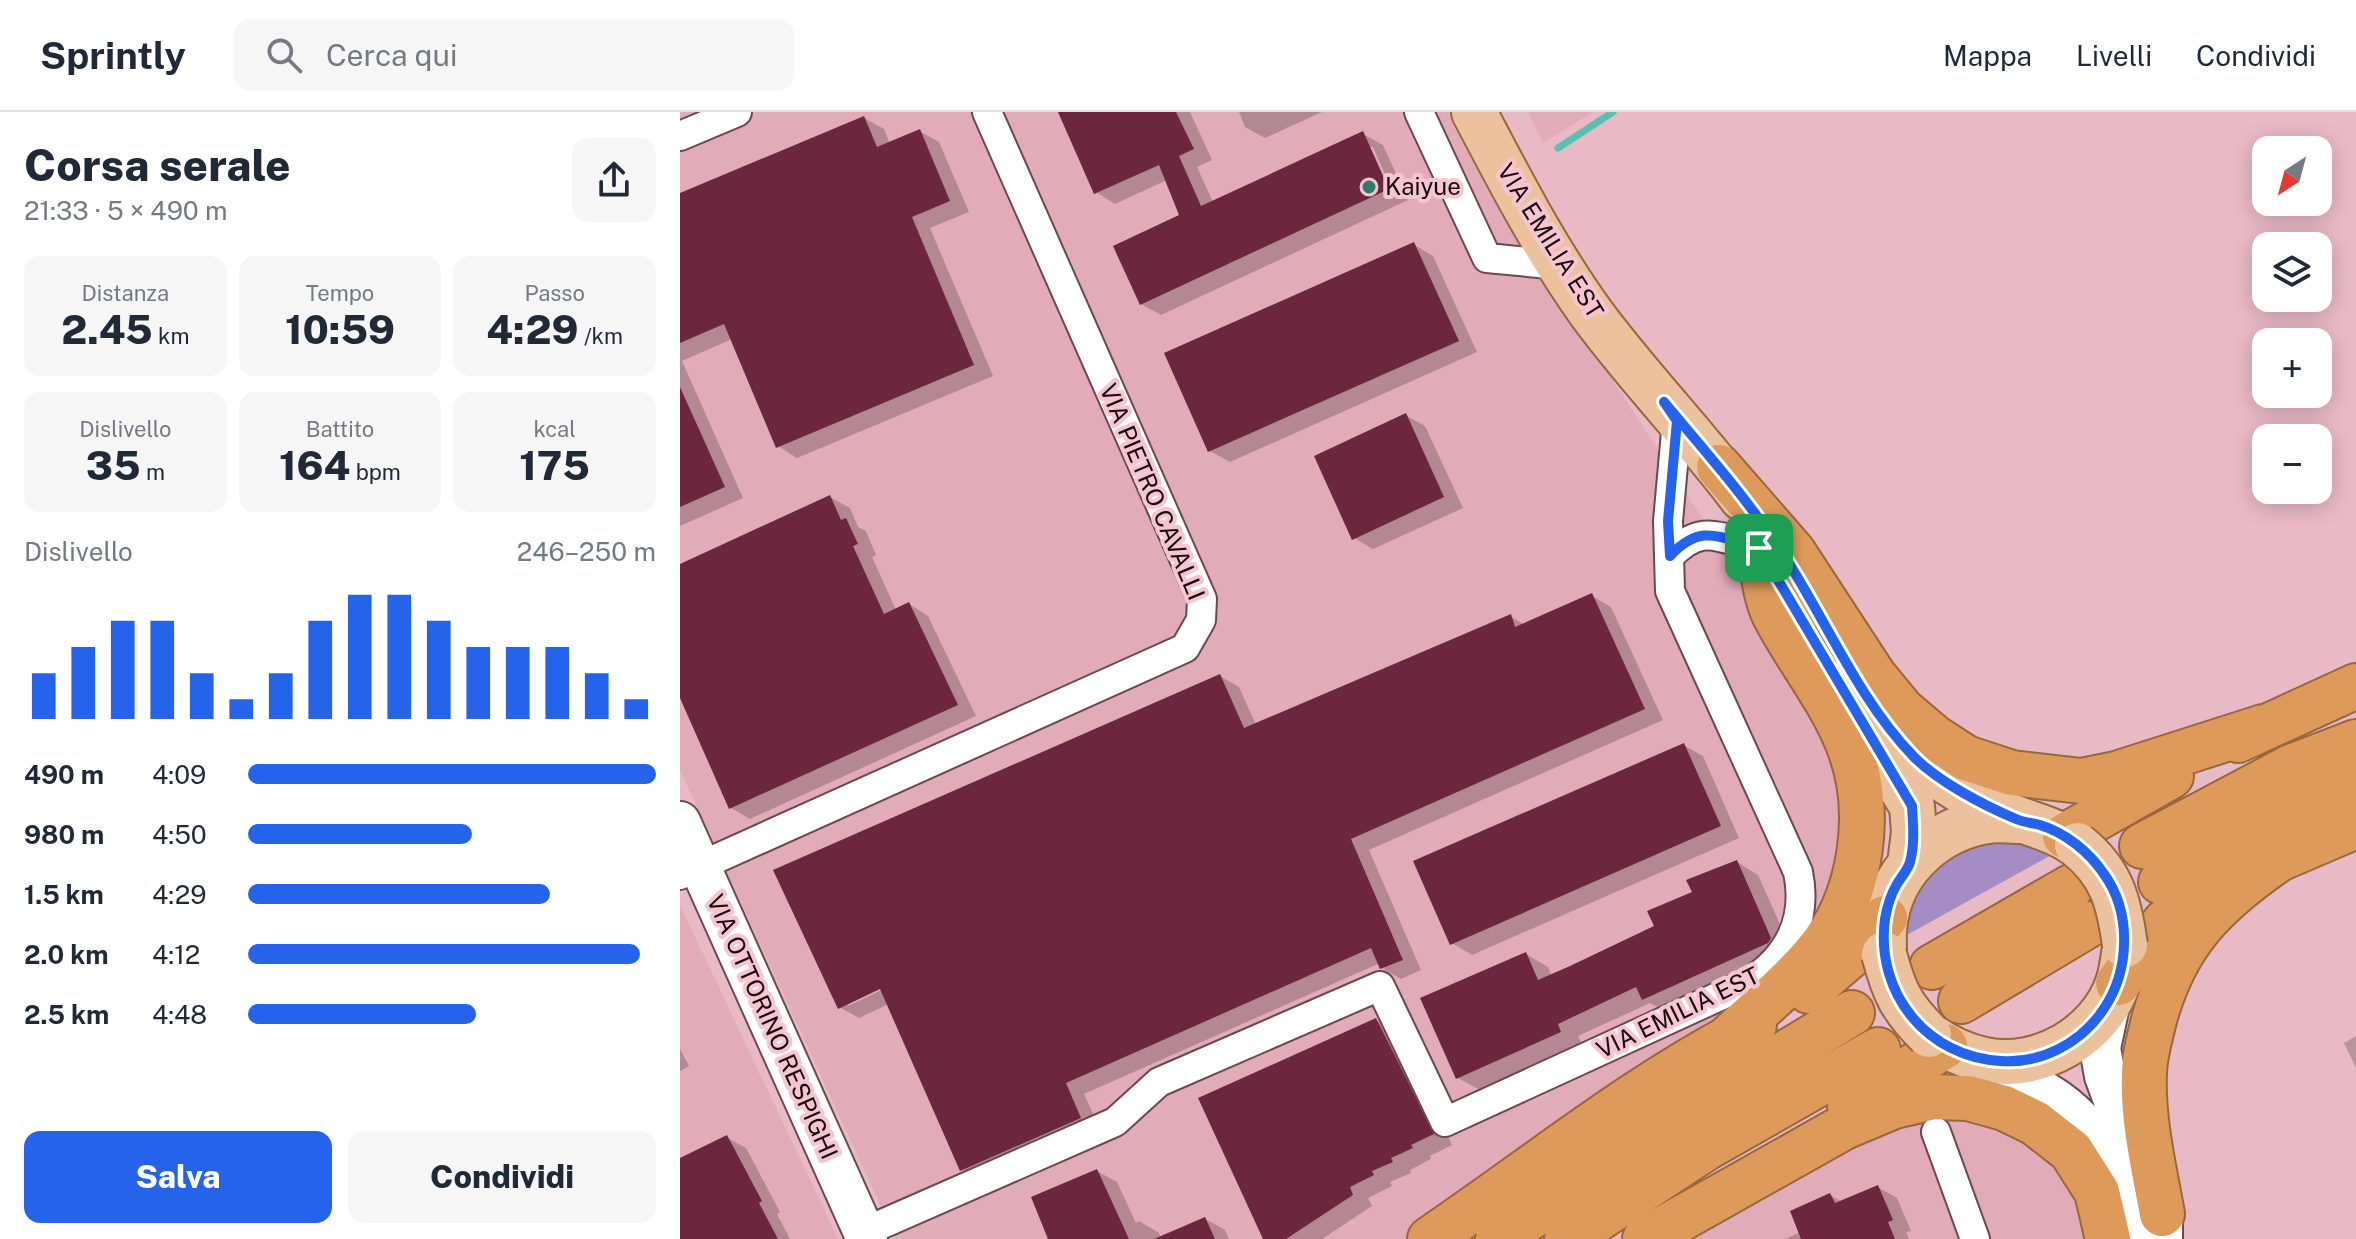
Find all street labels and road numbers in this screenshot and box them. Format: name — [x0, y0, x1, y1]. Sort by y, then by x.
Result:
street label: VIA EMILIA EST — [1492, 158, 1610, 323]
street label: VIA PIETRO CAVALLI — [1095, 379, 1211, 604]
street label: VIA OTTORINO RESPIGHI — [702, 890, 844, 1163]
street label: VIA EMILIA EST — [1592, 961, 1763, 1064]

